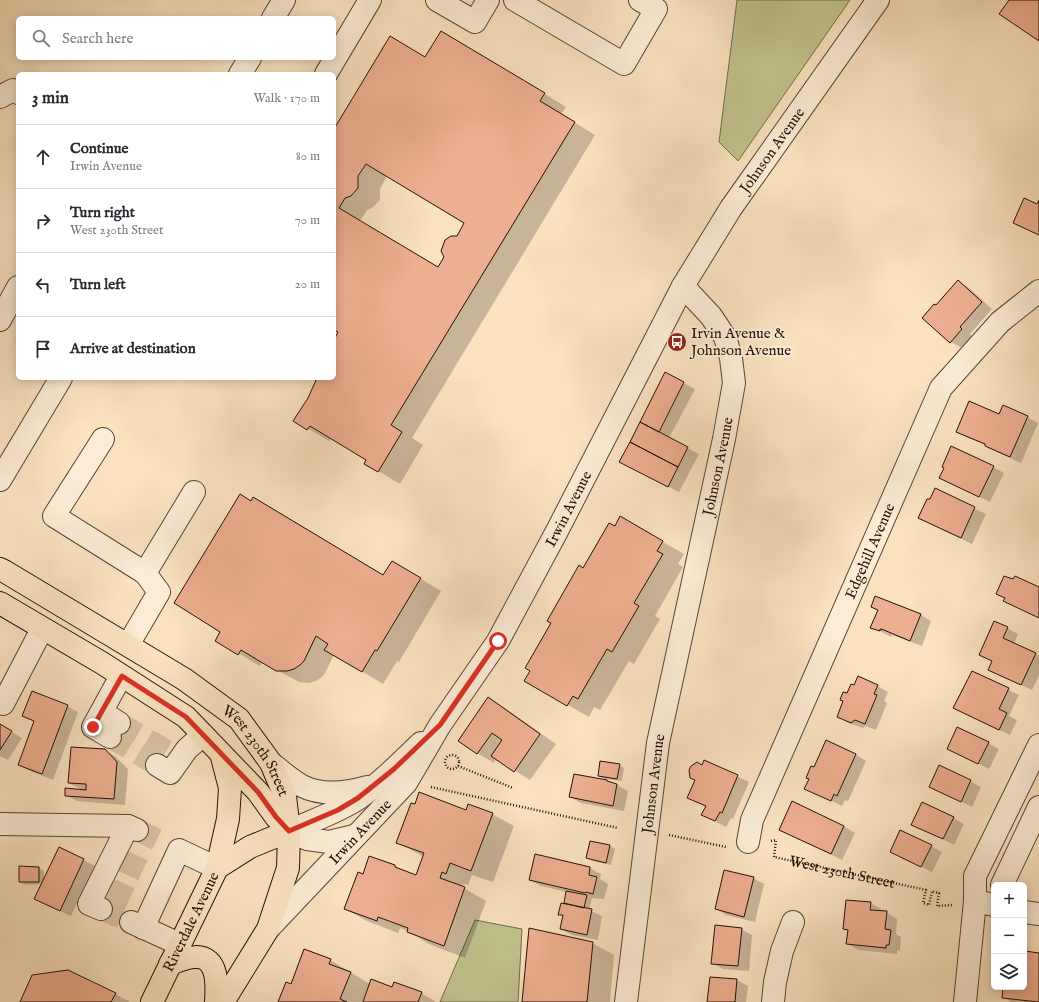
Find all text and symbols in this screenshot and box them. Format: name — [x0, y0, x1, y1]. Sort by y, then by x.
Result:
search box — [16, 16, 336, 60]
icon: search — [30, 27, 52, 49]
text: Search here — [62, 29, 133, 48]
text: 3 min — [32, 88, 69, 109]
text: Walk · 170 m — [254, 90, 320, 107]
street label: Johnson Avenue — [734, 104, 809, 198]
text: Continue — [70, 139, 128, 158]
icon: ahead — [32, 146, 54, 168]
text: 80 m — [296, 148, 320, 165]
text: Irwin Avenue — [70, 158, 142, 175]
text: Turn right — [70, 203, 135, 222]
icon: right — [32, 210, 54, 232]
text: 70 m — [295, 212, 320, 229]
text: West 230th Street — [70, 222, 163, 239]
icon: left — [32, 274, 54, 296]
text: Turn left — [70, 275, 126, 294]
text: 20 m — [295, 276, 320, 293]
place label: Irvin Avenue & Johnson Avenue — [689, 324, 791, 360]
bus stop icon: Irvin Avenue & Johnson Avenue — [666, 331, 688, 353]
icon: arrive — [32, 338, 54, 360]
text: Arrive at destination — [70, 339, 196, 358]
street label: Johnson Avenue — [698, 416, 737, 519]
street label: Irwin Avenue — [541, 467, 596, 550]
street label: Edgehill Avenue — [840, 500, 899, 602]
route start — [489, 632, 507, 650]
street label: West 230th Street — [219, 701, 293, 799]
route end — [84, 718, 102, 736]
street label: Johnson Avenue — [637, 732, 669, 837]
street label: Irwin Avenue — [325, 795, 396, 868]
street label: West 230th Street — [787, 851, 897, 893]
street label: Riverdale Avenue — [159, 869, 223, 975]
map controls — [991, 882, 1027, 990]
button: + — [991, 882, 1027, 918]
button: − — [991, 918, 1027, 954]
button: layers — [991, 954, 1027, 990]

